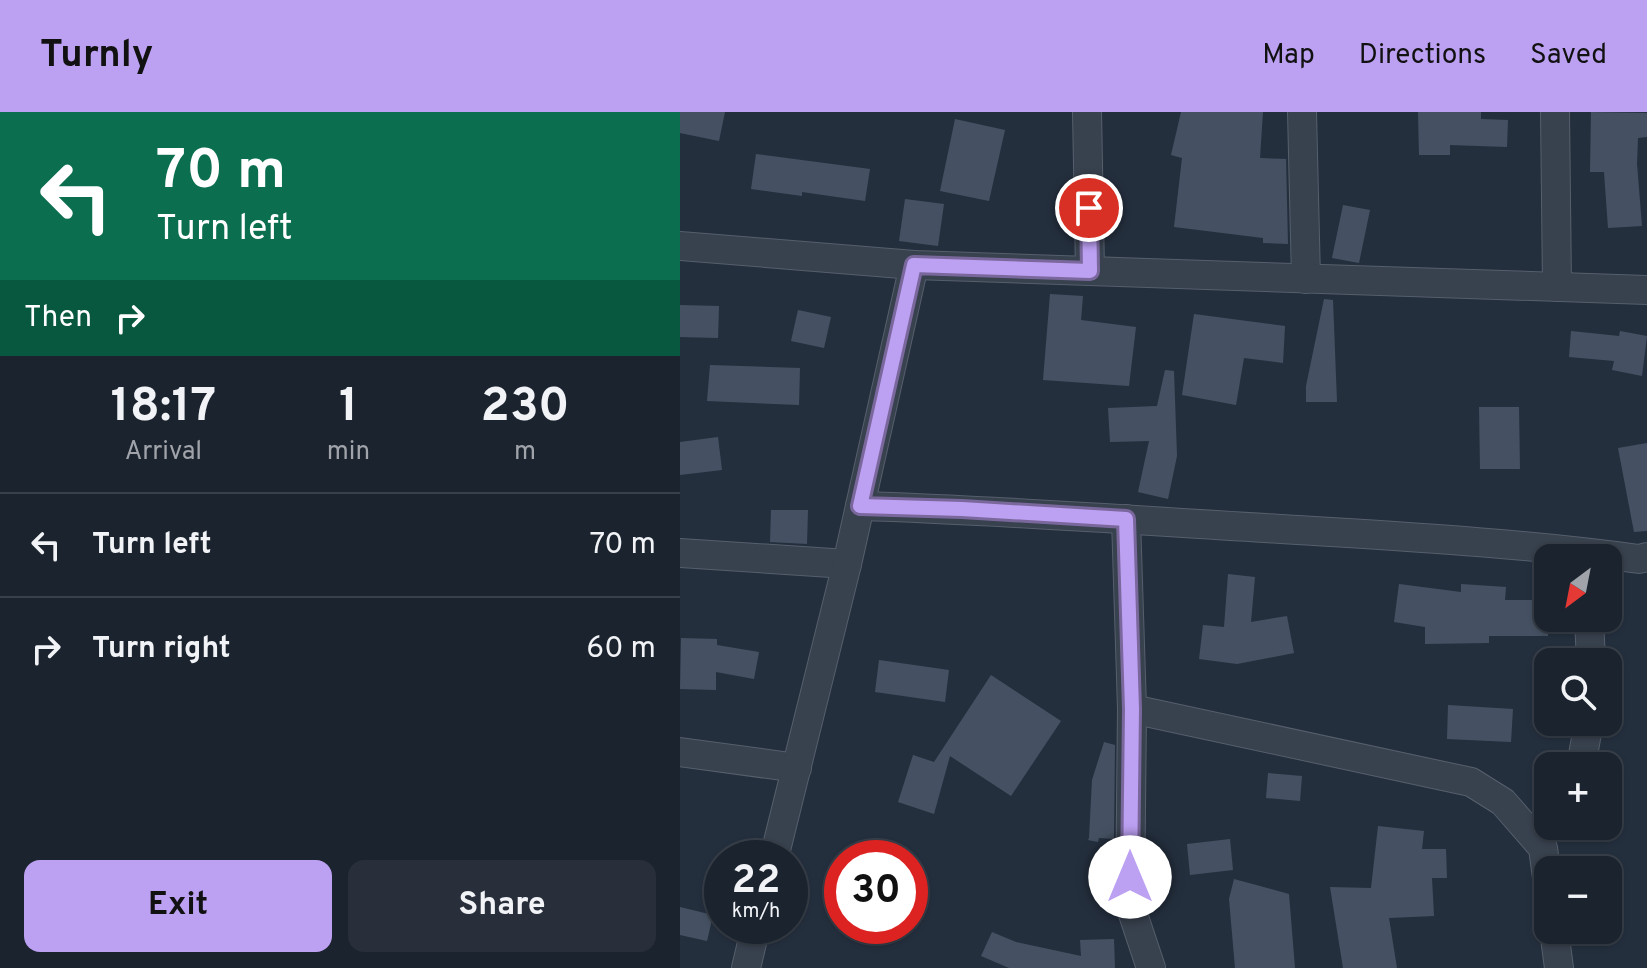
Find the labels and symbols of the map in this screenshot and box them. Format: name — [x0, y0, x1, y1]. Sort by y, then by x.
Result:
pin — [1055, 174, 1123, 242]
north arrow — [1534, 544, 1622, 632]
position arrow — [1088, 835, 1172, 919]
speed limit sign: 30 — [824, 840, 928, 944]

